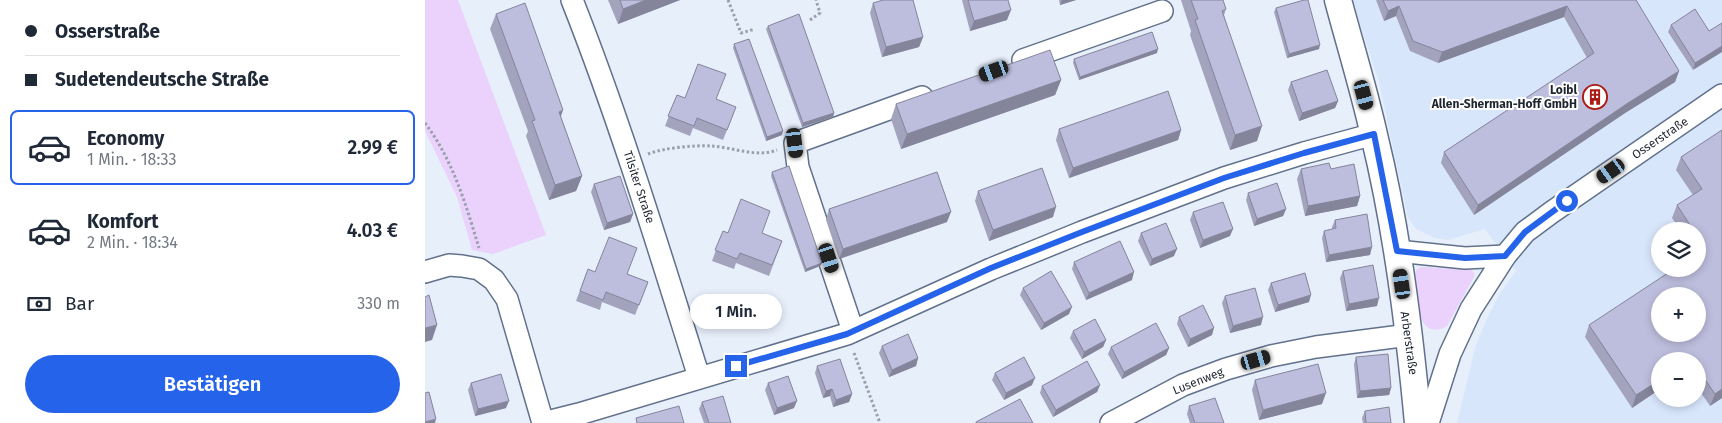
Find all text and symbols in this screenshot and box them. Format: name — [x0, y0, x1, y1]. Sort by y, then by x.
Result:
text: Osserstraße — [55, 20, 160, 43]
car — [977, 59, 1010, 83]
text: Sudetendeutsche Straße — [55, 68, 269, 91]
car — [1352, 79, 1375, 111]
place label: Loibl Allen-Sherman-Hoff GmbH — [1431, 83, 1577, 111]
building icon: Loibl Allen-Sherman-Hoff GmbH — [1582, 84, 1608, 110]
street label: Osserstraße — [1629, 114, 1691, 162]
icon: car — [27, 125, 72, 170]
text: Economy — [87, 127, 164, 150]
car — [785, 127, 804, 159]
text: 2.99 € — [347, 136, 398, 159]
street label: Tilsiter Straße — [621, 149, 657, 225]
text: 1 Min. · 18:33 — [87, 150, 176, 169]
car — [1594, 156, 1627, 186]
route start — [1556, 190, 1578, 212]
icon: car — [27, 208, 72, 253]
text: Komfort — [87, 210, 158, 233]
text: 4.03 € — [347, 219, 398, 242]
map controls — [1651, 222, 1706, 407]
button: layers — [1651, 222, 1706, 277]
text: 2 Min. · 18:34 — [87, 233, 178, 252]
car — [817, 241, 840, 275]
car — [1392, 268, 1411, 300]
button: + — [1651, 287, 1706, 342]
icon: cash — [25, 290, 53, 318]
text: Bar — [65, 292, 94, 315]
text: 330 m — [357, 294, 400, 313]
callout: 1 Min. — [690, 294, 782, 328]
text: 1 Min. — [715, 302, 757, 321]
street label: Arberstraße — [1398, 310, 1420, 376]
car — [1239, 349, 1272, 371]
button: − — [1651, 352, 1706, 407]
button: Bestätigen — [25, 355, 400, 413]
route end — [725, 355, 747, 377]
street label: Lusenweg — [1171, 364, 1226, 397]

